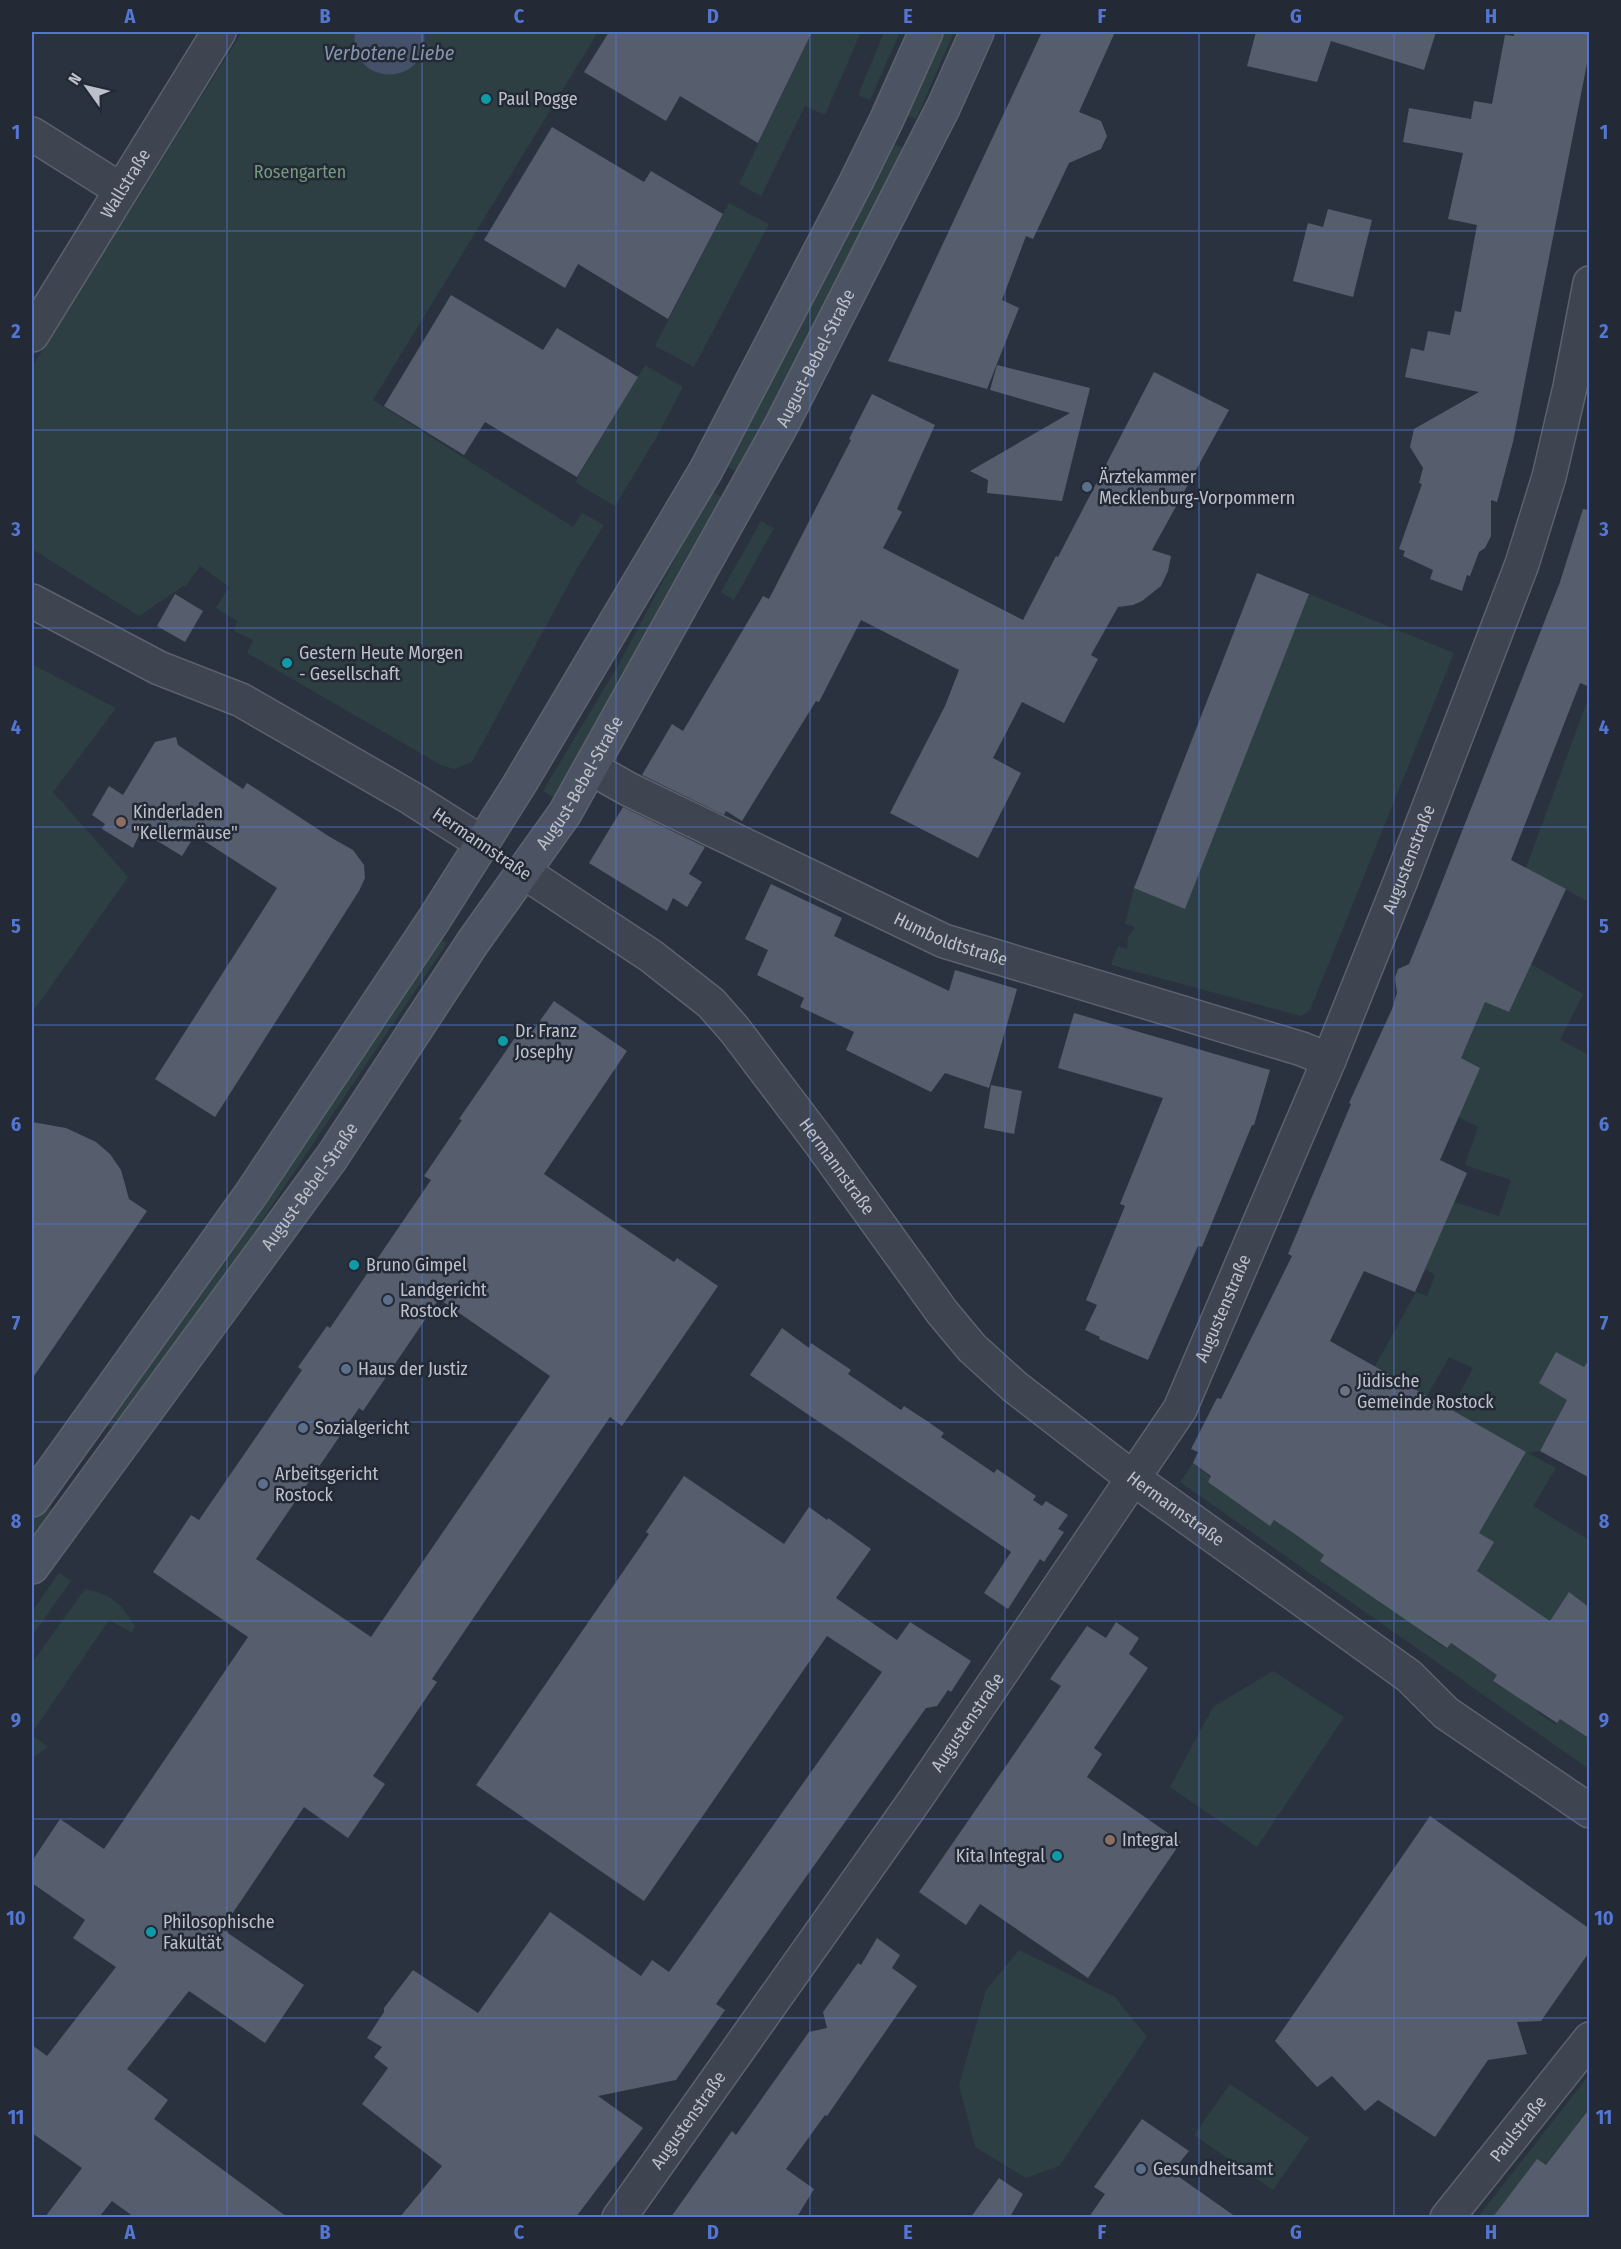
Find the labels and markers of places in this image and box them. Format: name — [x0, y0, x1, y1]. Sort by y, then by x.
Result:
place label: Paul Pogge — [498, 88, 578, 110]
marker: Paul Pogge — [479, 92, 493, 106]
place label: Ärztekammer Mecklenburg-Vorpommern — [1099, 466, 1295, 509]
marker: Ärztekammer Mecklenburg-Vorpommern — [1080, 480, 1094, 494]
place label: Gestern Heute Morgen - Gesellschaft — [299, 642, 463, 685]
marker: Gestern Heute Morgen - Gesellschaft — [280, 656, 294, 670]
place label: Kinderladen "Kellermäuse" — [133, 801, 238, 844]
marker: Kinderladen "Kellermäuse" — [114, 815, 128, 829]
place label: Dr. Franz Josephy — [515, 1020, 577, 1063]
marker: Dr. Franz Josephy — [496, 1034, 510, 1048]
place label: Bruno Gimpel — [366, 1254, 467, 1276]
marker: Bruno Gimpel — [347, 1258, 361, 1272]
place label: Landgericht Rostock — [400, 1279, 487, 1322]
marker: Landgericht Rostock — [381, 1293, 395, 1307]
place label: Haus der Justiz — [358, 1358, 468, 1380]
marker: Haus der Justiz — [339, 1362, 353, 1376]
place label: Jüdische Gemeinde Rostock — [1357, 1370, 1494, 1413]
marker: Jüdische Gemeinde Rostock — [1338, 1384, 1352, 1398]
place label: Sozialgericht — [315, 1417, 409, 1439]
marker: Sozialgericht — [296, 1421, 310, 1435]
place label: Arbeitsgericht Rostock — [275, 1463, 378, 1506]
marker: Arbeitsgericht Rostock — [256, 1477, 270, 1491]
place label: Integral — [1122, 1829, 1179, 1851]
marker: Integral — [1103, 1833, 1117, 1847]
place label: Kita Integral — [956, 1845, 1045, 1867]
marker: Kita Integral — [1050, 1849, 1064, 1863]
place label: Philosophische Fakultät — [163, 1911, 275, 1954]
marker: Philosophische Fakultät — [144, 1925, 158, 1939]
place label: Gesundheitsamt — [1153, 2158, 1273, 2180]
marker: Gesundheitsamt — [1134, 2162, 1148, 2176]

